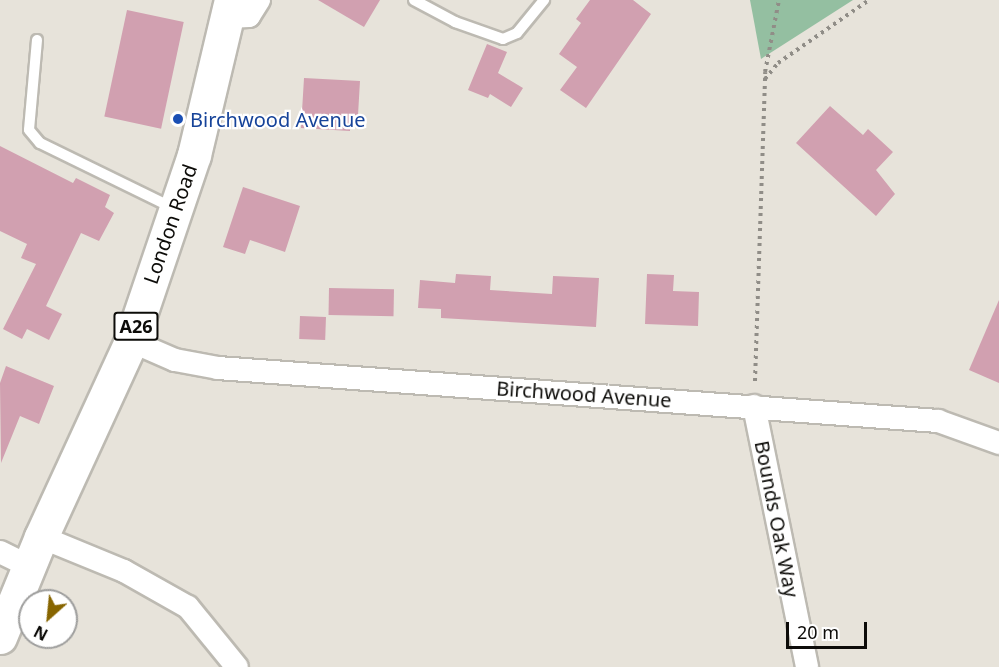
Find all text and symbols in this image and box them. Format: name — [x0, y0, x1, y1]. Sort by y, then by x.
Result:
place label: Birchwood Avenue — [190, 107, 366, 131]
marker: Birchwood Avenue — [171, 112, 185, 126]
street label: London Road — [138, 161, 202, 287]
road number: A26 — [112, 311, 160, 341]
street label: Birchwood Avenue — [496, 376, 672, 412]
street label: Bounds Oak Way — [750, 439, 804, 599]
north arrow — [18, 589, 78, 649]
scale bar — [789, 610, 870, 648]
text: 20 m — [797, 620, 839, 644]
text: N — [30, 621, 52, 646]

